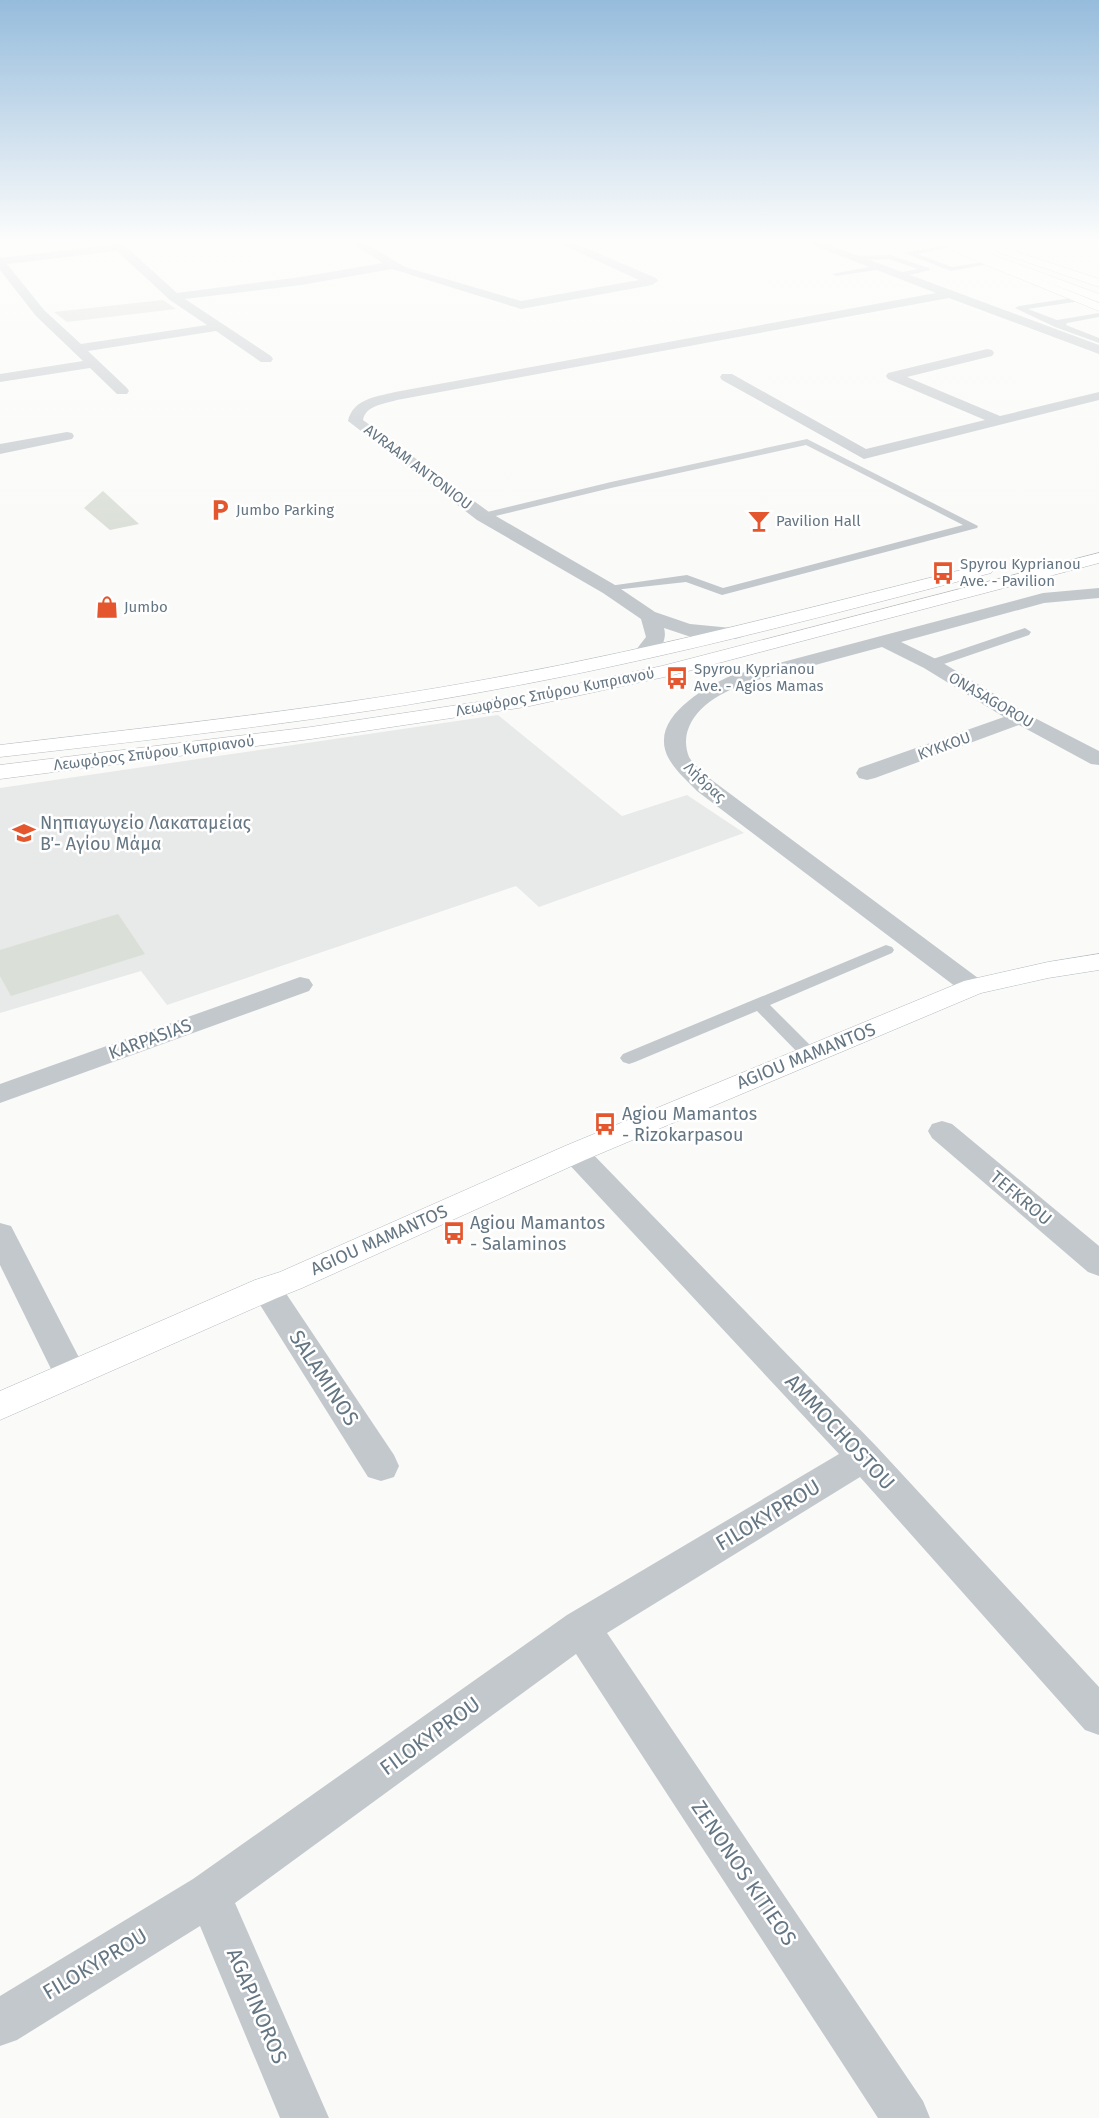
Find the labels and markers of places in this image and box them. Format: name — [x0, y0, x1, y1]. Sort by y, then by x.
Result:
parking icon: Jumbo Parking — [207, 497, 233, 523]
place label: Jumbo Parking — [236, 501, 334, 519]
bar icon: Pavilion Hall — [746, 508, 772, 534]
place label: Pavilion Hall — [776, 512, 861, 530]
place label: Spyrou Kyprianou Ave. - Pavilion — [960, 555, 1081, 590]
bus stop icon: Spyrou Kyprianou Ave. - Pavilion — [930, 560, 956, 586]
shop icon: Jumbo — [94, 594, 120, 620]
place label: Jumbo — [124, 598, 168, 616]
place label: Spyrou Kyprianou Ave. - Agios Mamas — [694, 660, 824, 695]
bus stop icon: Spyrou Kyprianou Ave. - Agios Mamas — [664, 665, 690, 691]
place label: Νηπιαγωγείο Λακαταμείας Β΄- Αγίου Μάμα — [40, 812, 252, 855]
school or university icon: Νηπιαγωγείο Λακαταμείας Β΄- Αγίου Μάμα — [11, 820, 37, 846]
place label: Agiou Mamantos - Rizokarpasou — [622, 1103, 757, 1146]
bus stop icon: Agiou Mamantos - Rizokarpasou — [592, 1111, 618, 1137]
place label: Agiou Mamantos - Salaminos — [470, 1212, 605, 1255]
bus stop icon: Agiou Mamantos - Salaminos — [441, 1220, 467, 1246]

